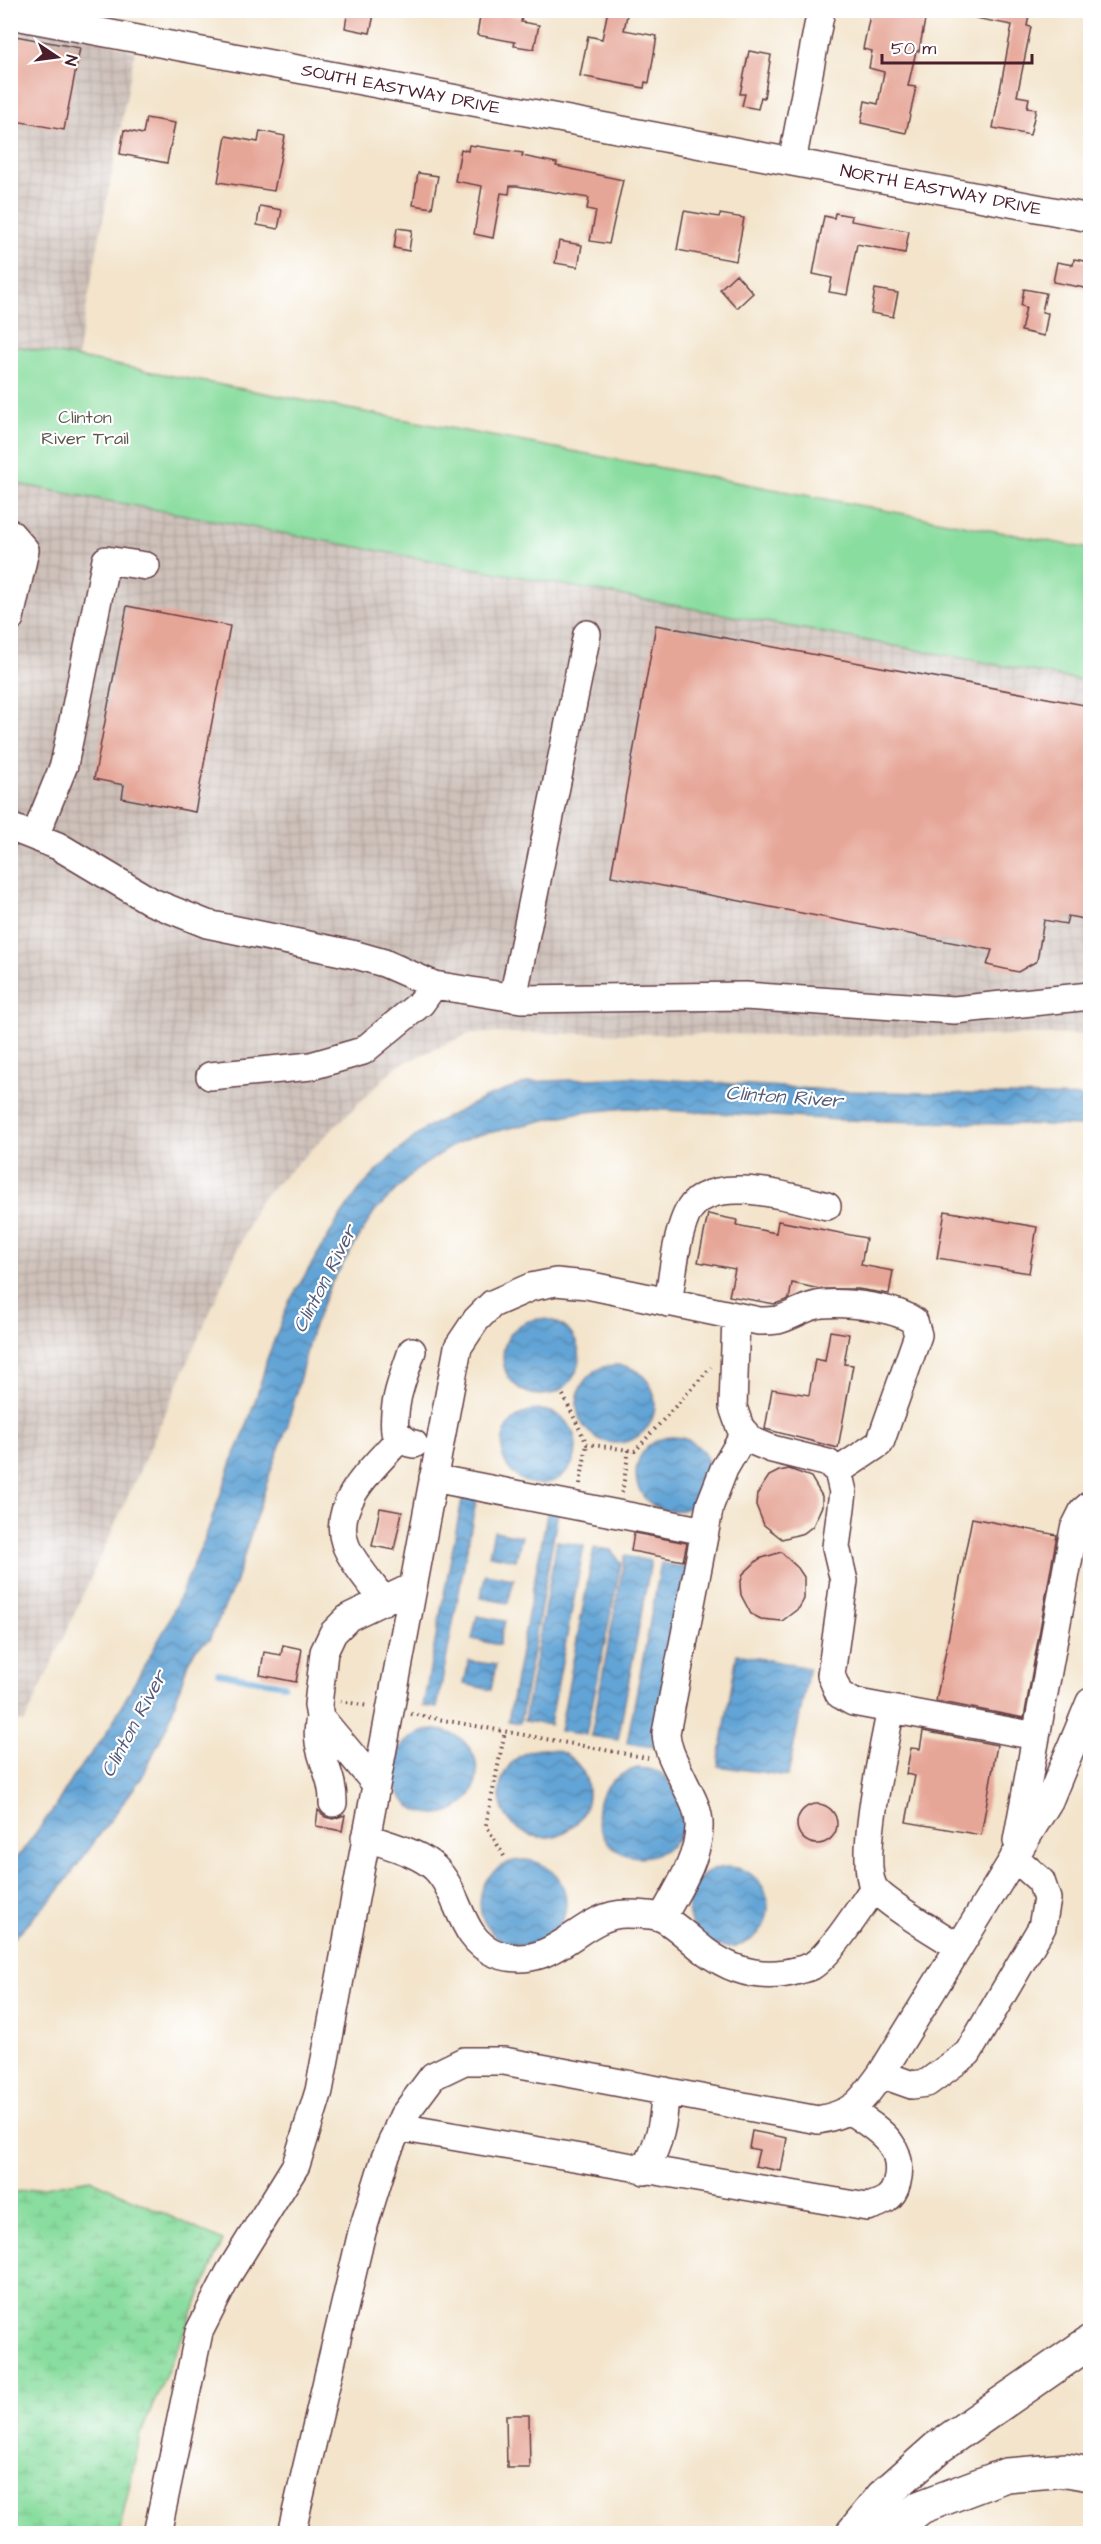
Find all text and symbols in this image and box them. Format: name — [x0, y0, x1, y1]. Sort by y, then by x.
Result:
north arrow — [27, 27, 87, 87]
scale bar — [882, 27, 1032, 65]
text: 50 m — [891, 36, 936, 61]
text: N — [59, 53, 82, 68]
street label: SOUTH EASTWAY DRIVE — [299, 57, 503, 121]
street label: NORTH EASTWAY DRIVE — [838, 158, 1044, 222]
park label: Clinton River Trail — [41, 405, 129, 451]
water label: Clinton River — [725, 1079, 845, 1115]
water label: Clinton River — [286, 1219, 365, 1338]
water label: Clinton River — [94, 1664, 175, 1782]

